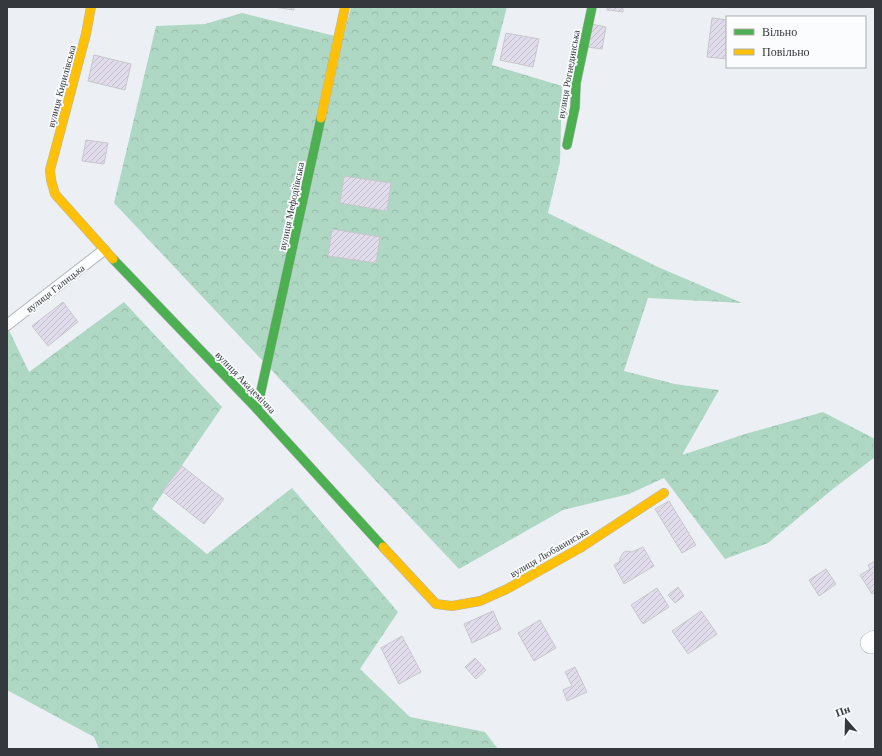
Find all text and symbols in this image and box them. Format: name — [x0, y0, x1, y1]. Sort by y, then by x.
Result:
legend — [726, 16, 866, 68]
text: Вільно — [762, 25, 797, 39]
street label: вулиця Рогнединська — [555, 28, 582, 119]
street label: вулиця Кирилівська — [45, 43, 78, 128]
text: Повільно — [762, 45, 810, 59]
street label: вулиця Мефодіївська — [277, 161, 306, 251]
street label: вулиця Галицька — [24, 262, 87, 315]
street label: вулиця Академічна — [213, 349, 278, 416]
street label: вулиця Любавинська — [508, 525, 591, 579]
north arrow — [826, 700, 866, 740]
text: Пн — [834, 702, 852, 719]

